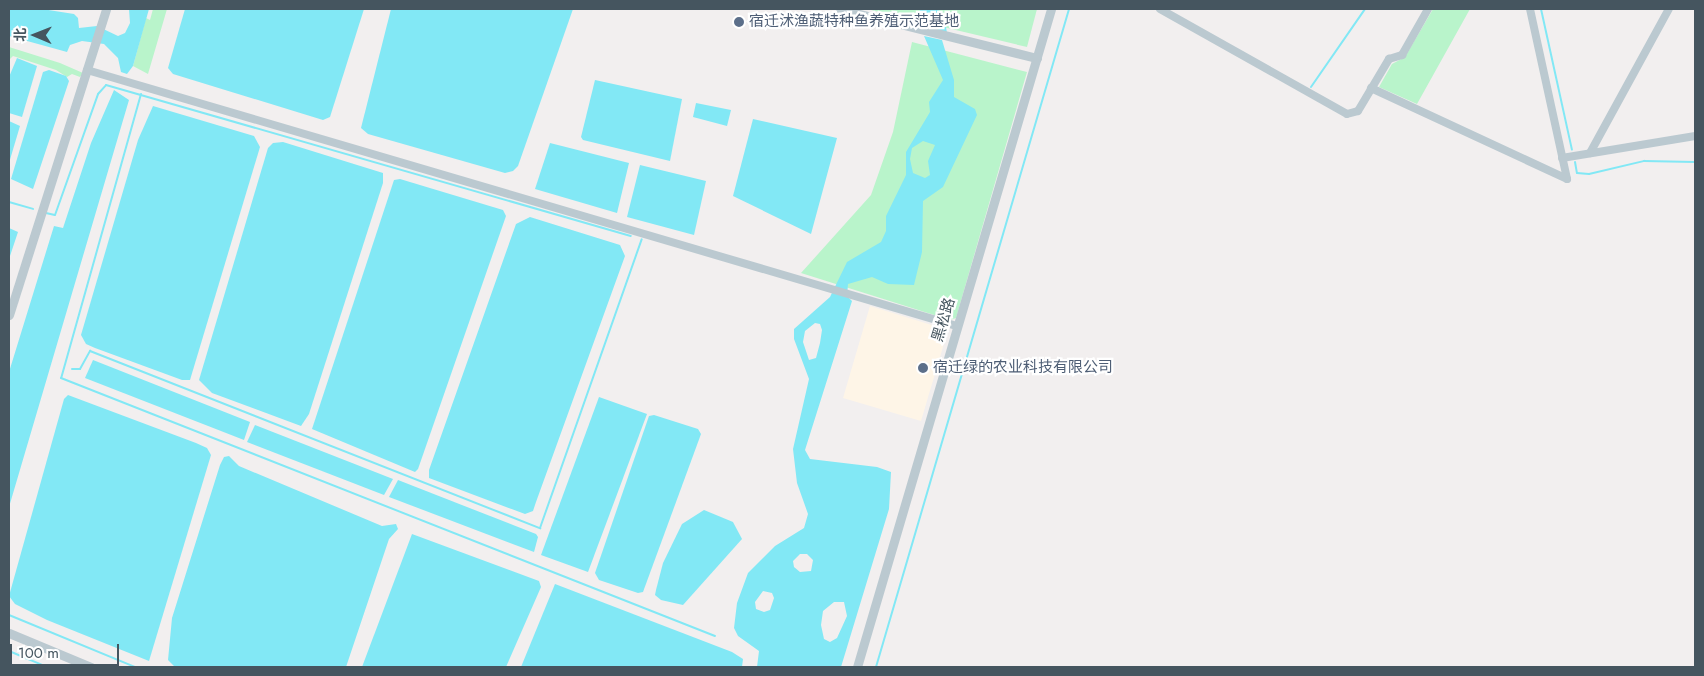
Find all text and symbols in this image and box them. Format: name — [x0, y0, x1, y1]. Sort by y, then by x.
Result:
north arrow — [10, 10, 60, 60]
place label: 宿迁沭渔蔬特种鱼养殖示范基地 — [749, 13, 959, 31]
marker: 宿迁沭渔蔬特种鱼养殖示范基地 — [733, 16, 745, 28]
text: 北 — [10, 28, 30, 42]
street label: 黑松路 — [929, 296, 959, 344]
place label: 宿迁绿的农业科技有限公司 — [933, 359, 1113, 377]
marker: 宿迁绿的农业科技有限公司 — [917, 362, 929, 374]
scale bar — [12, 634, 121, 666]
text: 100 m — [18, 642, 59, 664]

